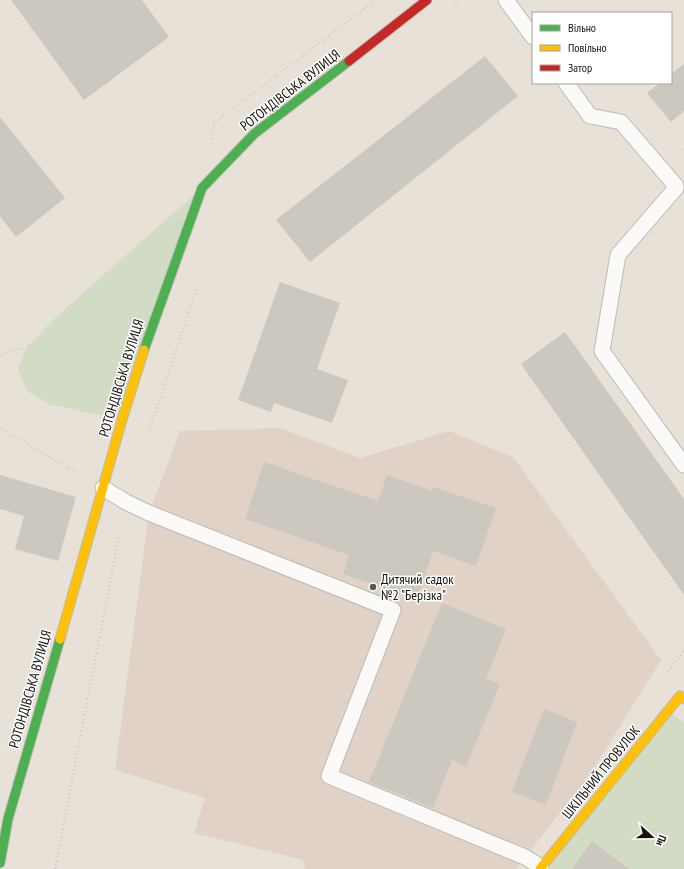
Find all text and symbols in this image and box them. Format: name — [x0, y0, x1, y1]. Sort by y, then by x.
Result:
legend — [532, 12, 672, 84]
text: Вільно — [568, 20, 596, 35]
text: Повільно — [568, 40, 607, 55]
street label: РОТОНДІВСЬКА ВУЛИЦЯ — [236, 45, 344, 135]
text: Затор — [568, 60, 592, 75]
street label: РОТОНДІВСЬКА ВУЛИЦЯ — [95, 317, 147, 439]
place label: Дитячий садок №2 "Берізка" — [381, 570, 454, 604]
marker: Дитячий садок №2 "Берізка" — [368, 582, 378, 592]
street label: РОТОНДІВСЬКА ВУЛИЦЯ — [5, 628, 55, 750]
street label: ШКІЛЬНИЙ ПРОВУЛОК — [558, 722, 644, 822]
north arrow — [632, 817, 672, 857]
text: Пн — [653, 833, 670, 848]

